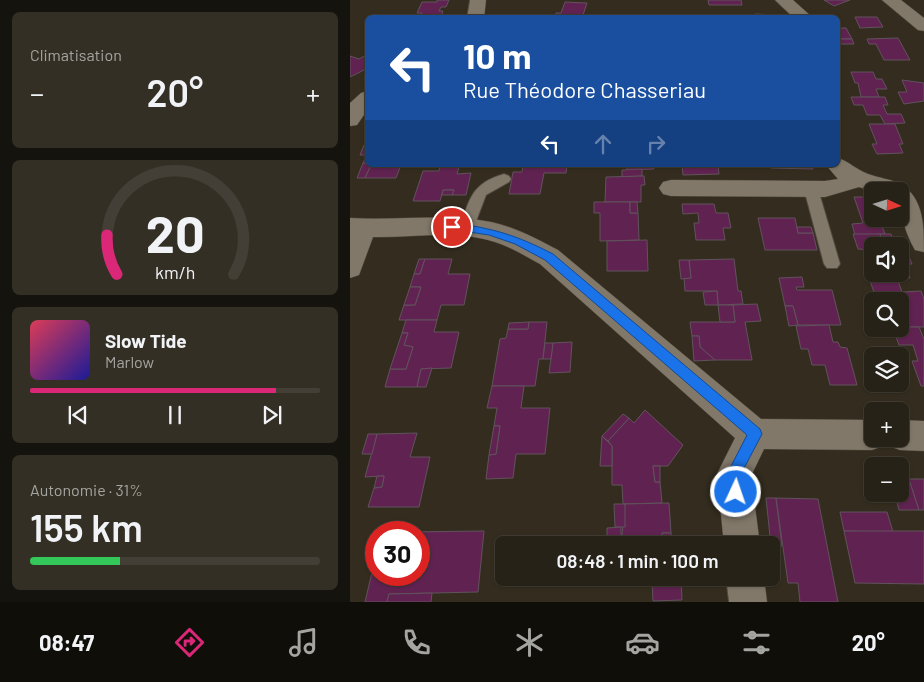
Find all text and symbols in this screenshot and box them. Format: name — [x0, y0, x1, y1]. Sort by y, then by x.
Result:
text: 10 m — [463, 34, 532, 76]
icon: left — [380, 35, 445, 100]
text: Climatisation — [30, 45, 122, 64]
text: 20° — [147, 69, 203, 115]
text: − — [30, 76, 44, 110]
text: + — [306, 76, 320, 110]
text: Rue Théodore Chasseriau — [463, 76, 706, 102]
icon: left — [536, 130, 564, 158]
icon: ahead — [589, 130, 617, 158]
icon: right — [642, 130, 670, 158]
north arrow — [864, 182, 909, 228]
map controls — [864, 182, 909, 502]
text: 20 — [146, 201, 204, 263]
pin — [431, 206, 473, 248]
icon: arrive — [438, 213, 466, 241]
button: sound — [864, 237, 909, 282]
text: km/h — [155, 261, 195, 283]
button: search — [864, 292, 909, 337]
text: Slow Tide — [105, 329, 187, 352]
button: layers — [864, 347, 909, 392]
text: Marlow — [105, 352, 154, 371]
icon: previous — [64, 401, 92, 429]
icon: pause — [161, 401, 189, 429]
icon: next — [258, 401, 286, 429]
button: + — [864, 402, 909, 447]
button: − — [864, 457, 909, 502]
position arrow — [709, 465, 761, 517]
text: Autonomie · 31% — [30, 480, 143, 499]
text: 155 km — [30, 504, 143, 550]
speed limit sign: 30 — [365, 521, 430, 586]
text: 08:48 · 1 min · 100 m — [557, 549, 718, 572]
icon: directions — [172, 625, 207, 660]
icon: music — [286, 625, 321, 660]
icon: phone — [399, 625, 434, 660]
icon: climate — [512, 625, 547, 660]
icon: car — [625, 625, 660, 660]
icon: filters — [739, 625, 774, 660]
text: 08:47 — [39, 629, 94, 655]
text: 20° — [852, 629, 885, 655]

